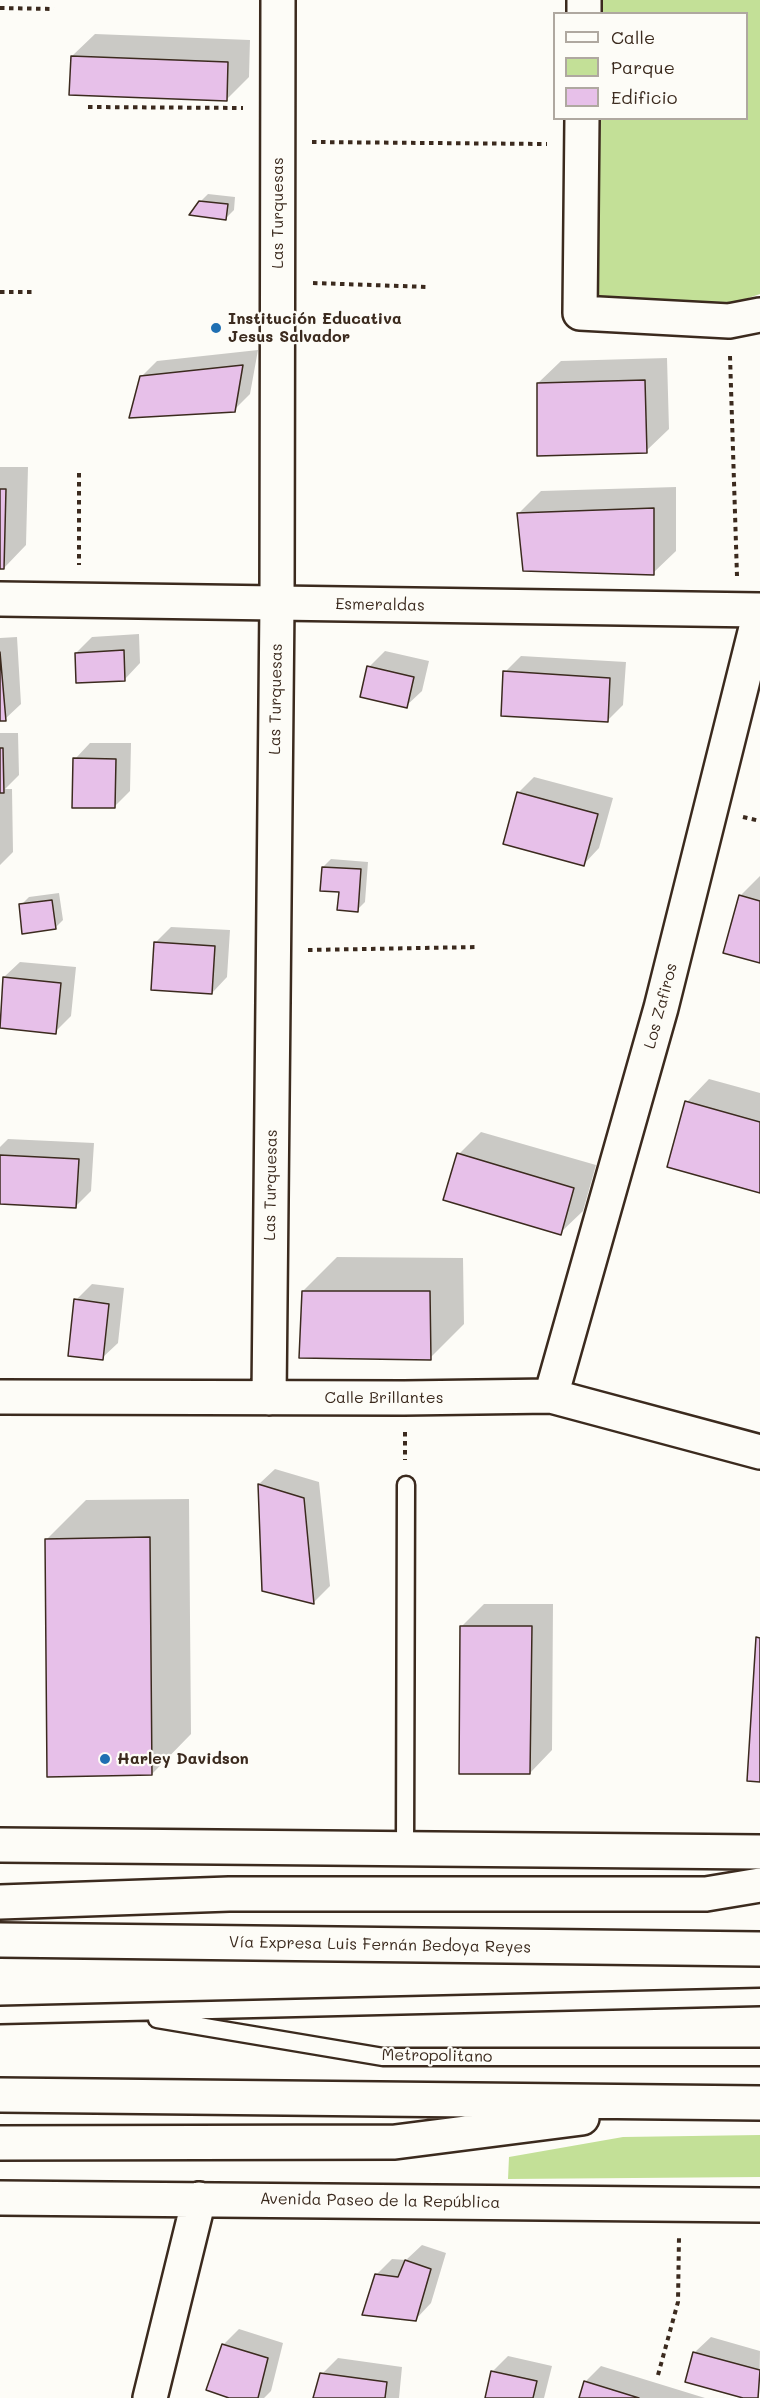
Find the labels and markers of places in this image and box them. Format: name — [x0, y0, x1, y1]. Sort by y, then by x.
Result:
place label: Institución Educativa Jesus Salvador — [228, 309, 402, 347]
marker: Institución Educativa Jesus Salvador — [209, 321, 223, 335]
place label: Harley Davidson — [117, 1749, 249, 1769]
marker: Harley Davidson — [98, 1752, 112, 1766]

